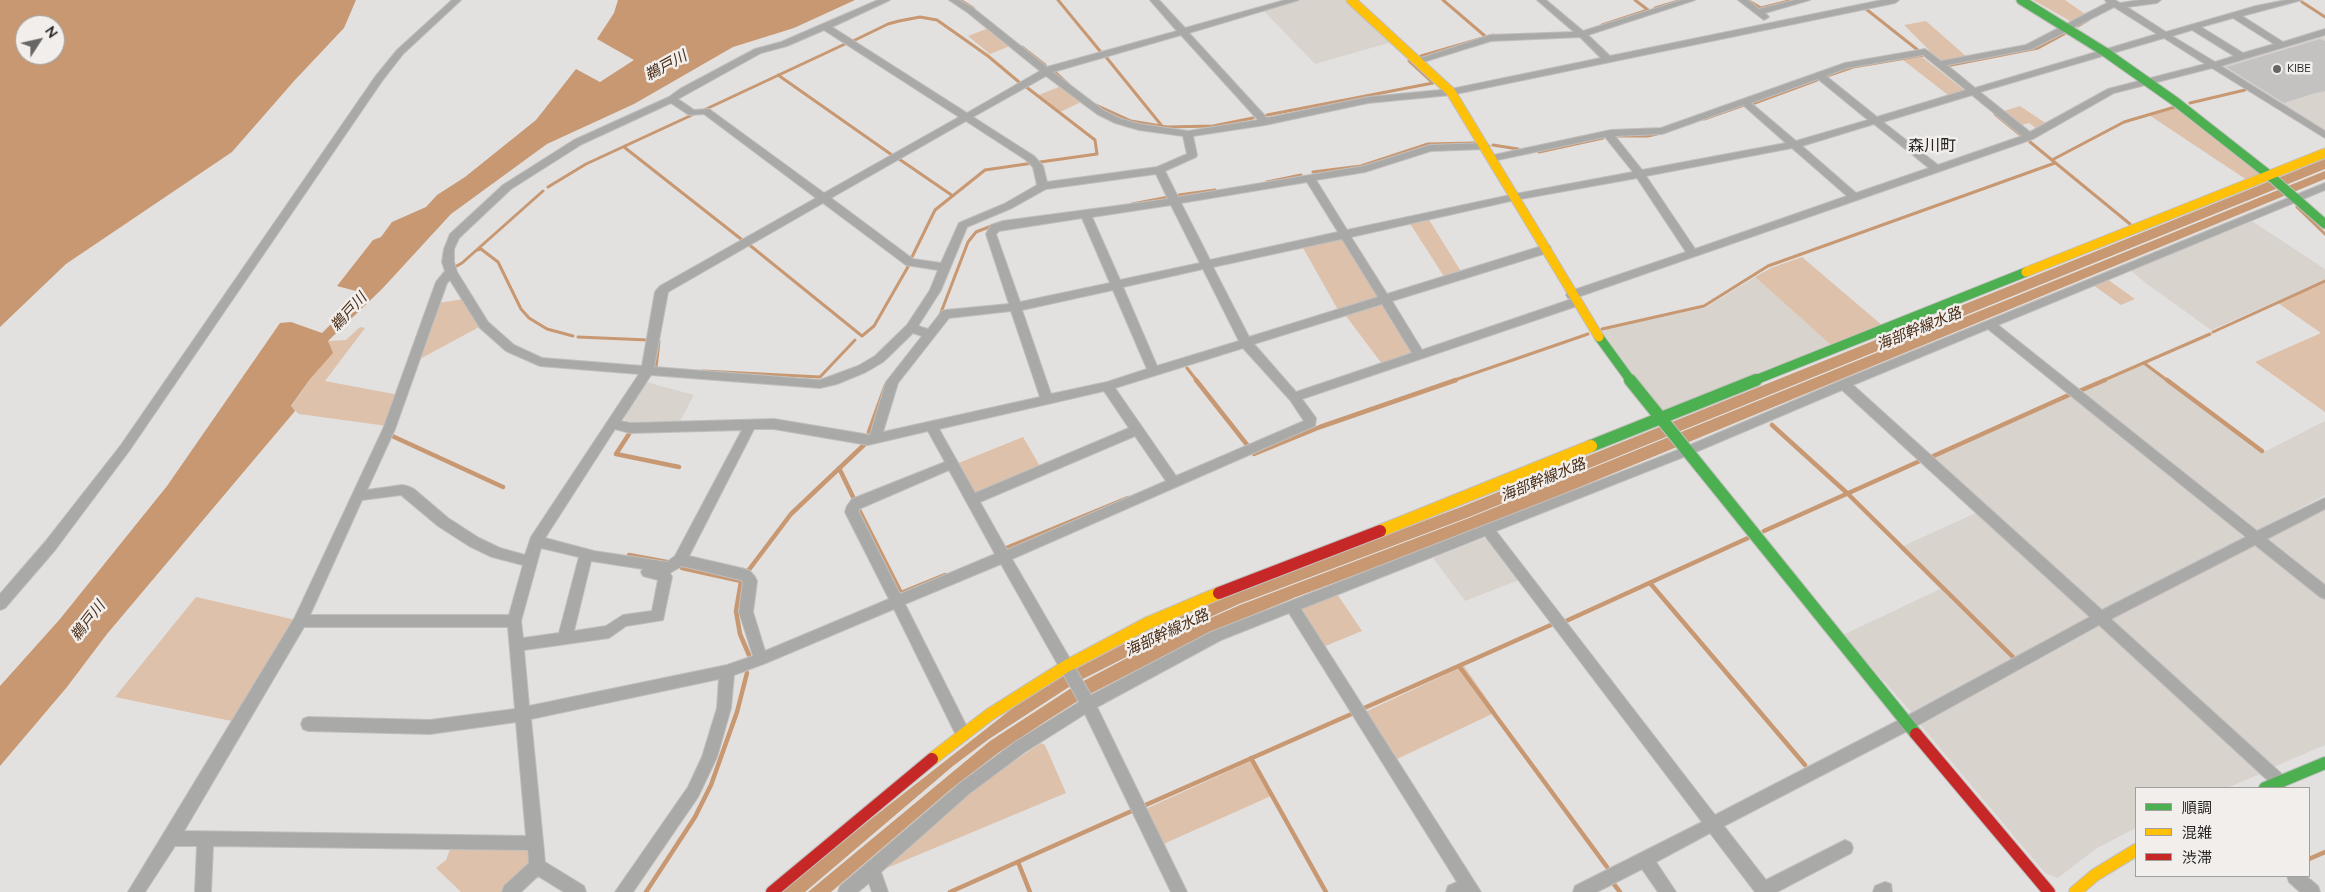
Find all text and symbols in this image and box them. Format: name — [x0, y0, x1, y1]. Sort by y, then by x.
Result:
north arrow — [15, 15, 65, 65]
text: N — [41, 22, 62, 41]
water label: 鵜戸川 — [642, 47, 690, 85]
place label: KIBE — [2287, 62, 2311, 76]
marker: KIBE — [2271, 63, 2283, 75]
district label: 森川町 — [1908, 136, 1956, 156]
water label: 鵜戸川 — [327, 289, 371, 335]
water label: 海部幹線水路 — [1874, 304, 1964, 354]
water label: 海部幹線水路 — [1498, 455, 1588, 505]
water label: 鵜戸川 — [67, 598, 109, 644]
water label: 海部幹線水路 — [1122, 606, 1212, 660]
legend — [2135, 787, 2310, 877]
text: 順調 — [2182, 798, 2212, 817]
text: 混雑 — [2182, 823, 2212, 842]
text: 渋滞 — [2182, 848, 2212, 867]

